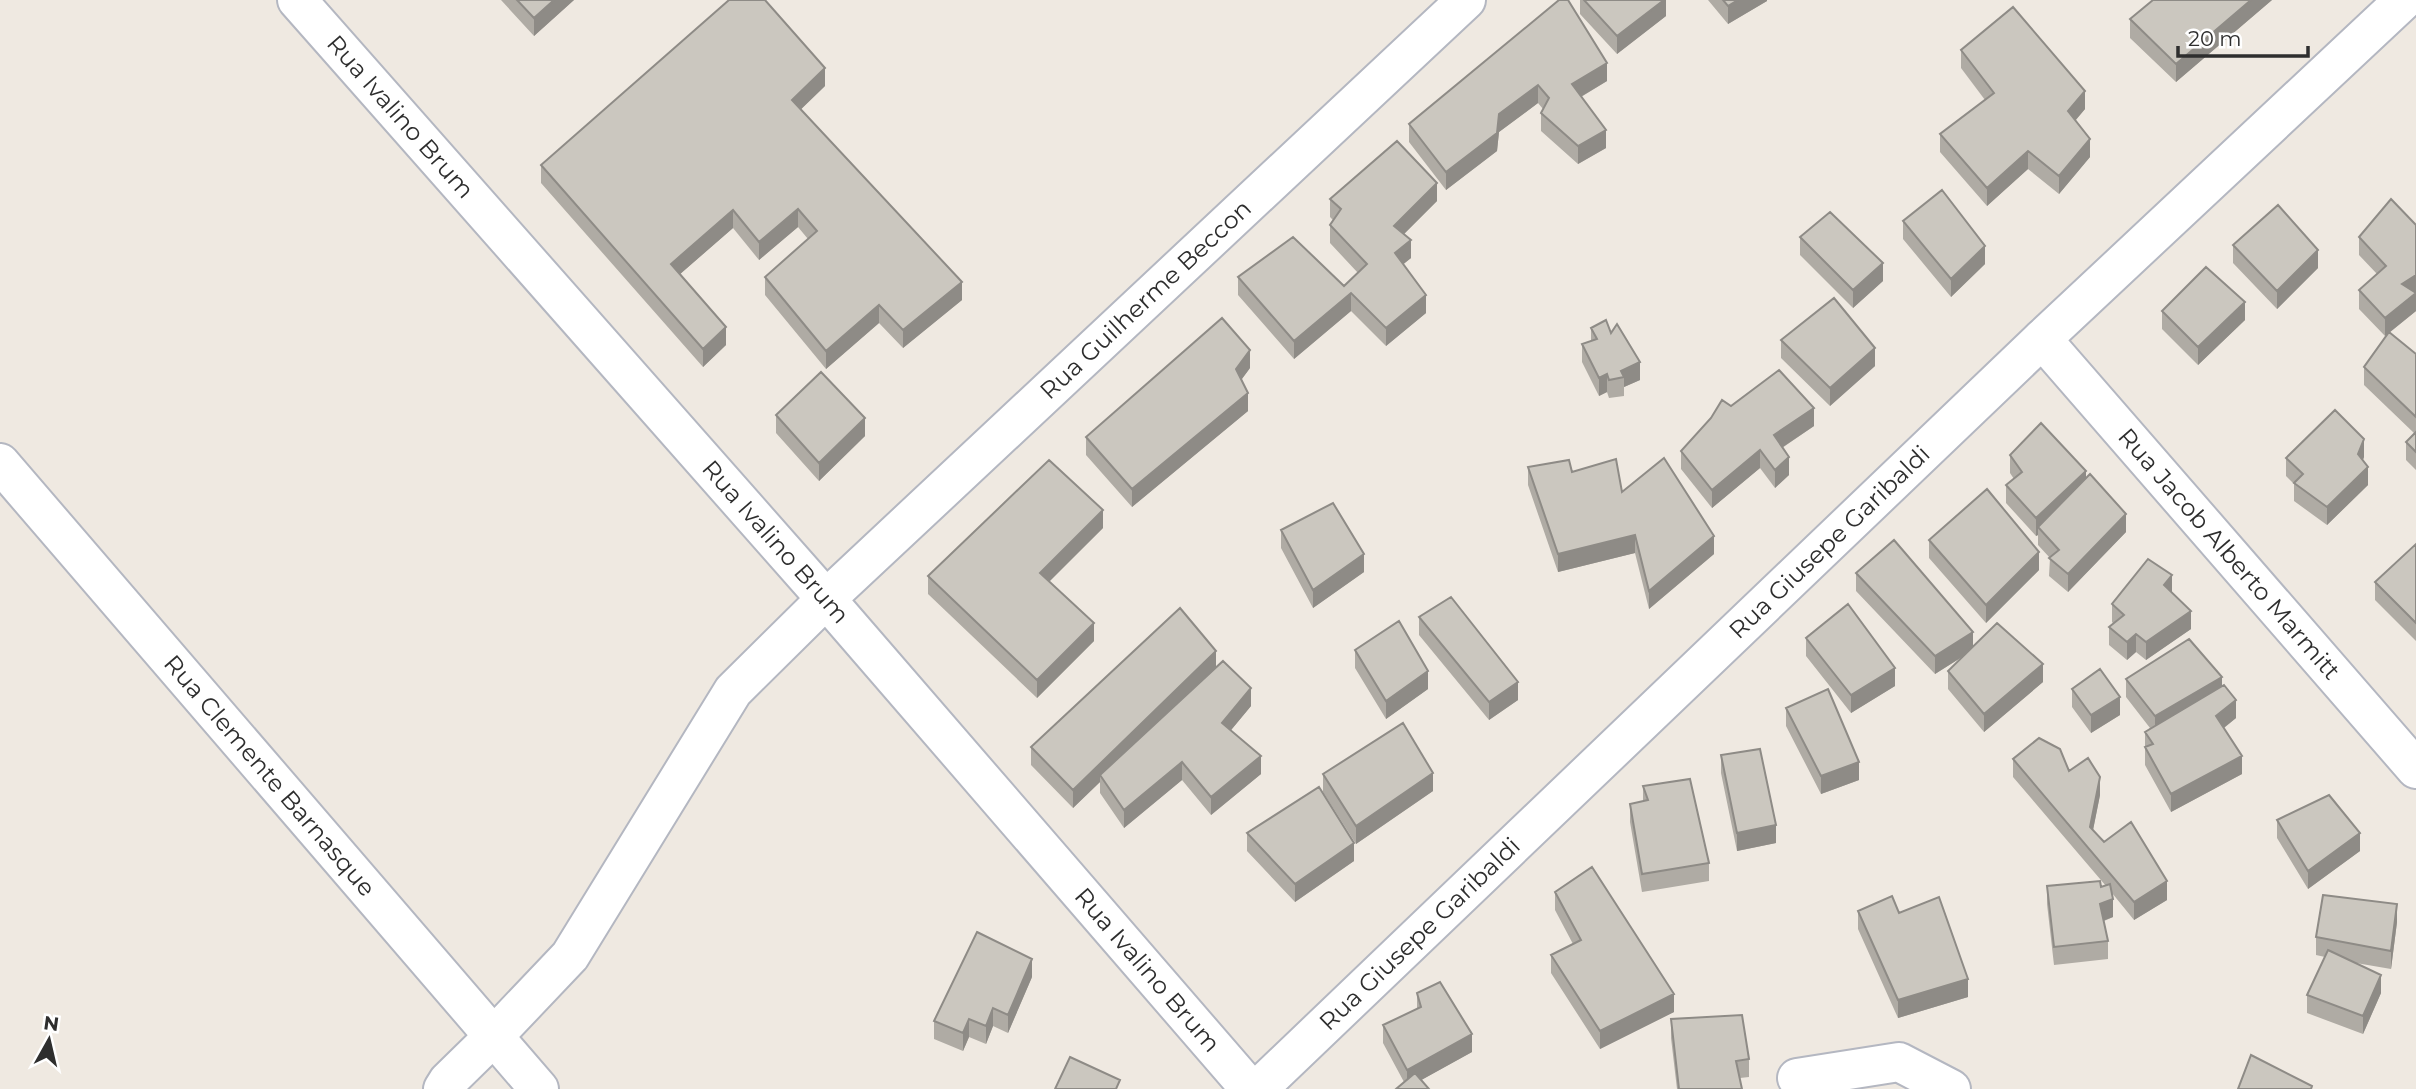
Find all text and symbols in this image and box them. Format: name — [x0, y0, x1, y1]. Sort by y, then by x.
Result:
scale bar — [2178, 14, 2308, 58]
text: 20 m — [2188, 26, 2242, 51]
street label: Rua Ivalino Brum — [321, 29, 480, 204]
street label: Rua Guilherme Beccon — [1034, 194, 1257, 405]
street label: Rua Jacob Alberto Marmitt — [2112, 422, 2347, 686]
street label: Rua Giusepe Garibaldi — [1723, 439, 1936, 645]
street label: Rua Ivalino Brum — [696, 454, 856, 629]
street label: Rua Clemente Barnasque — [158, 649, 382, 902]
street label: Rua Giusepe Garibaldi — [1313, 831, 1526, 1036]
street label: Rua Ivalino Brum — [1069, 882, 1227, 1058]
north arrow — [14, 1005, 84, 1075]
text: N — [42, 1011, 61, 1036]

